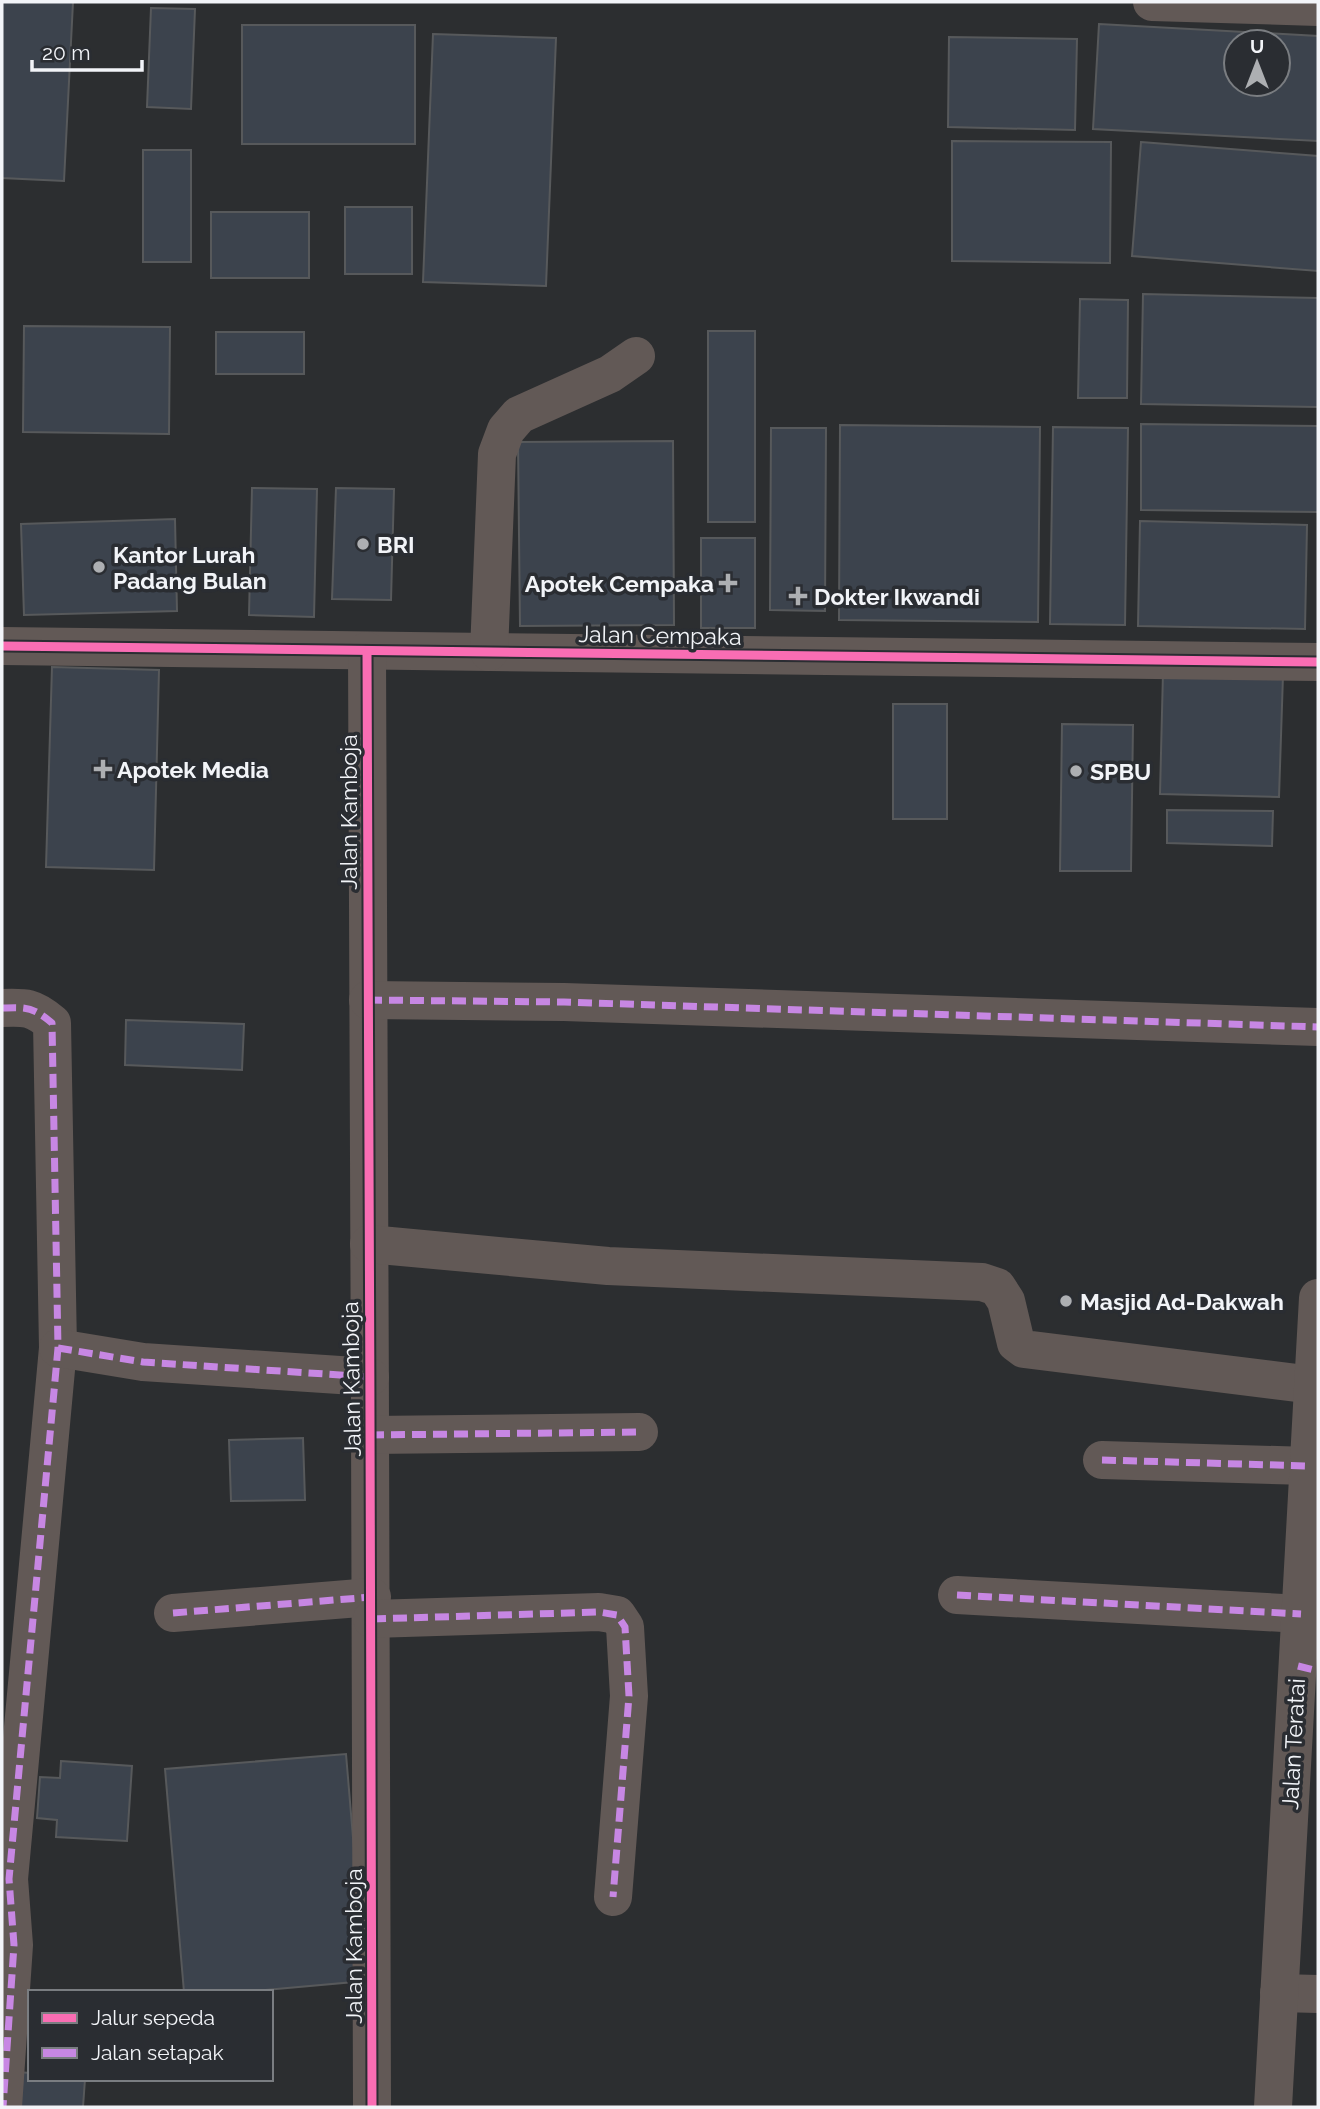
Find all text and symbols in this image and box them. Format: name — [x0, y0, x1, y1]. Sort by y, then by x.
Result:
scale bar — [32, 28, 142, 72]
north arrow — [1222, 28, 1292, 98]
text: U — [1250, 35, 1264, 57]
text: 20 m — [42, 40, 90, 65]
place label: BRI — [377, 531, 415, 558]
marker: BRI — [355, 536, 371, 552]
place label: Kantor Lurah Padang Bulan — [113, 541, 267, 594]
marker: Kantor Lurah Padang Bulan — [91, 559, 107, 575]
place label: Apotek Cempaka — [525, 570, 714, 597]
marker: Apotek Cempaka — [720, 575, 736, 591]
place label: Dokter Ikwandi — [814, 583, 980, 610]
marker: Dokter Ikwandi — [788, 586, 808, 606]
street label: Jalan Cempaka — [578, 620, 742, 650]
street label: Jalan Kamboja — [335, 734, 362, 890]
place label: Apotek Media — [117, 756, 269, 783]
place label: SPBU — [1090, 758, 1151, 785]
marker: Apotek Media — [95, 761, 111, 777]
marker: SPBU — [1068, 763, 1084, 779]
place label: Masjid Ad-Dakwah — [1080, 1288, 1284, 1315]
marker: Masjid Ad-Dakwah — [1058, 1293, 1074, 1309]
street label: Jalan Kamboja — [336, 1301, 366, 1457]
street label: Jalan Teratai — [1276, 1678, 1310, 1810]
street label: Jalan Kamboja — [340, 1868, 367, 2024]
legend — [28, 1990, 273, 2081]
text: Jalur sepeda — [91, 2005, 215, 2030]
text: Jalan setapak — [91, 2040, 224, 2065]

